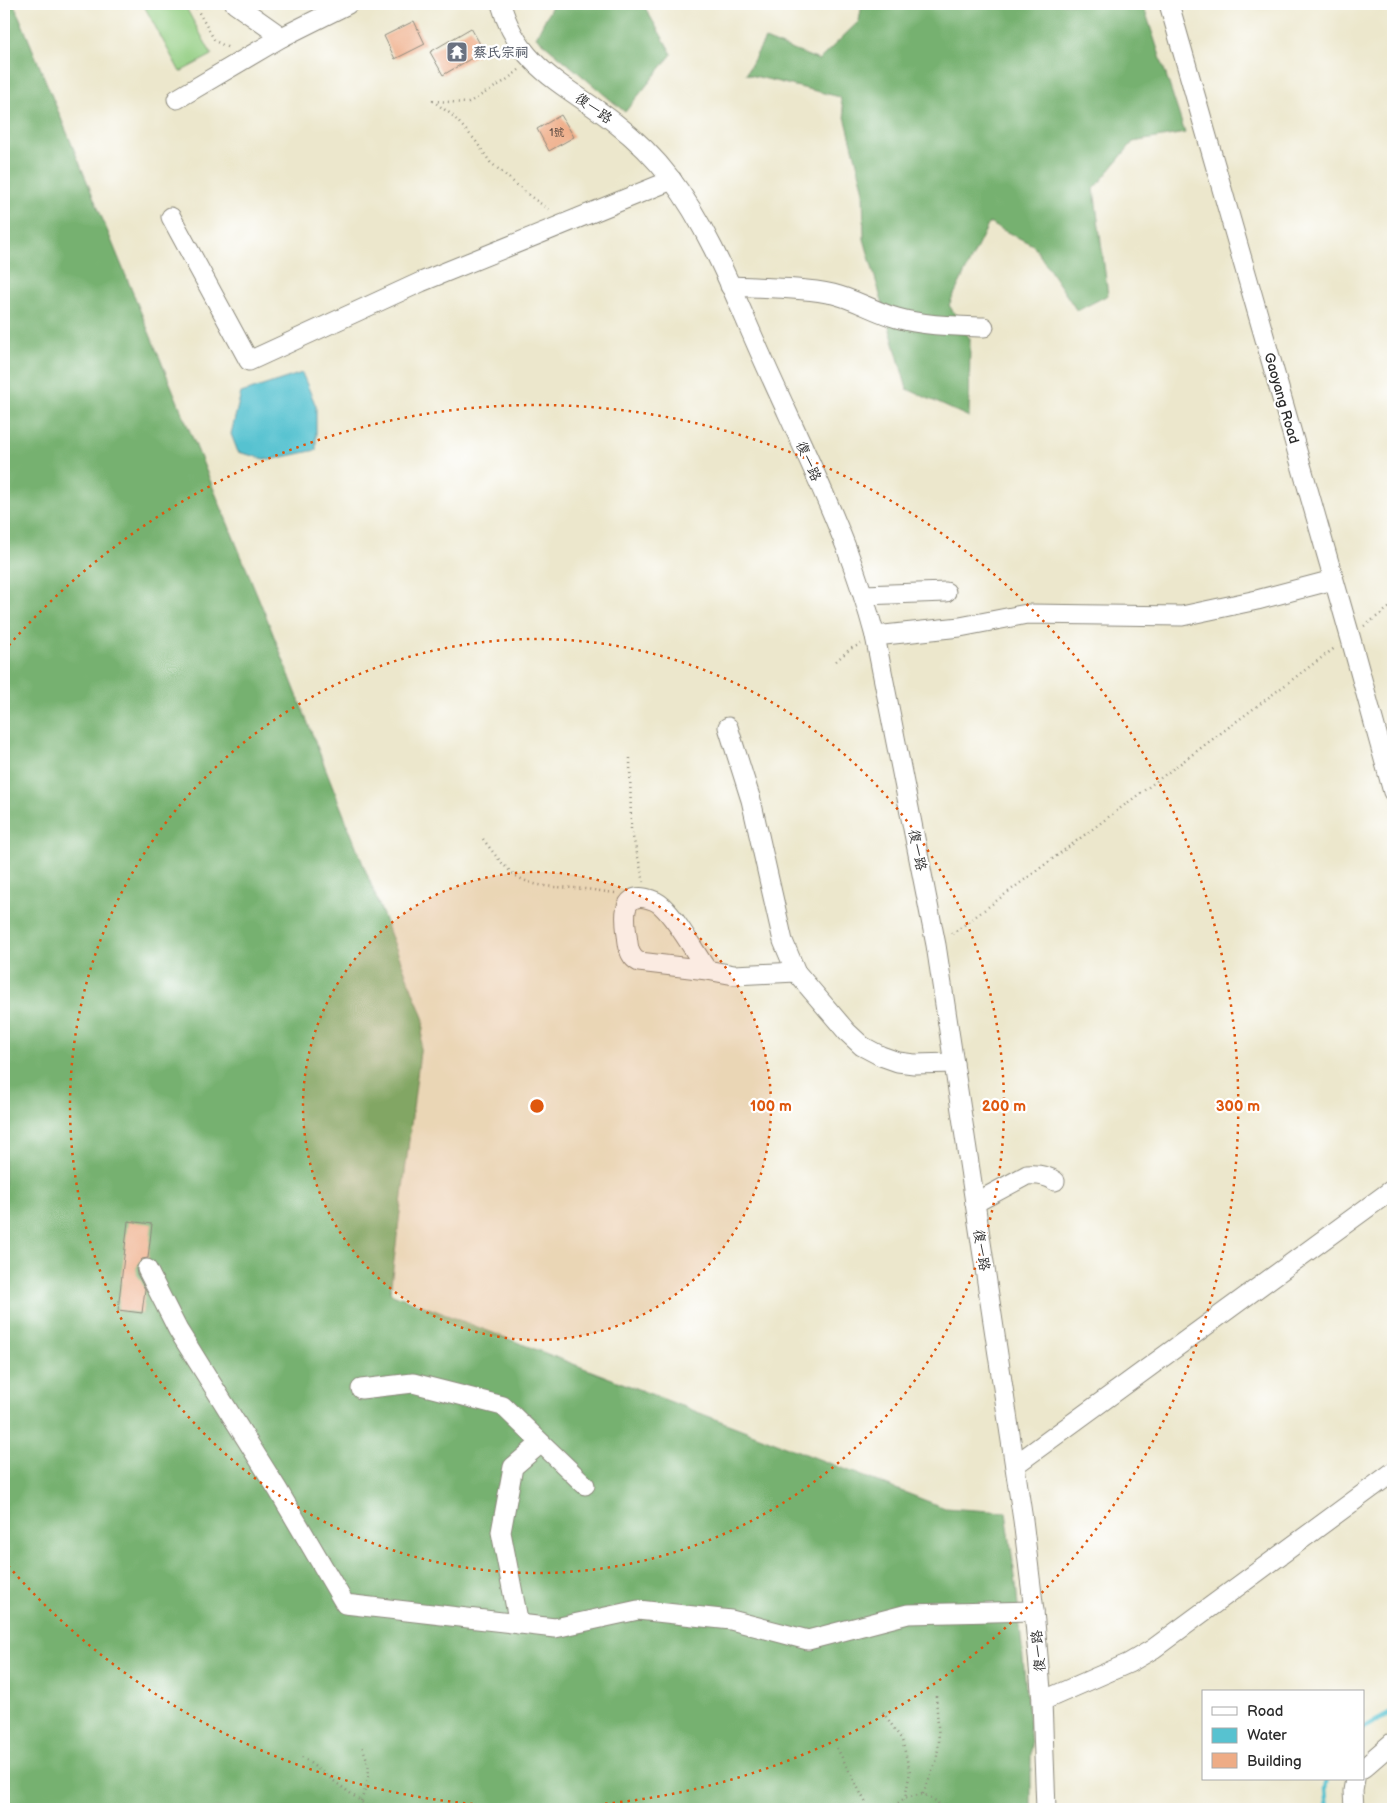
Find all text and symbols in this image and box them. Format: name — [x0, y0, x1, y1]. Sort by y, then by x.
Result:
temple icon: 蔡氏宗祠 — [445, 40, 469, 64]
place label: 蔡氏宗祠 — [473, 44, 529, 61]
street label: 復一路 — [572, 89, 616, 127]
house number: 1號 — [549, 126, 565, 139]
street label: Gaoyang Road — [1260, 351, 1303, 446]
street label: 復一路 — [792, 439, 825, 484]
street label: 復一路 — [905, 828, 930, 872]
centre of rings — [528, 1097, 546, 1115]
text: 100 m — [750, 1097, 792, 1116]
text: 200 m — [982, 1097, 1026, 1116]
text: 300 m — [1216, 1097, 1260, 1116]
street label: 復一路 — [970, 1228, 993, 1272]
street label: 復一路 — [1028, 1629, 1049, 1673]
legend — [1202, 1690, 1364, 1780]
text: Road — [1247, 1702, 1283, 1721]
text: Water — [1247, 1726, 1287, 1745]
text: Building — [1247, 1752, 1302, 1771]

